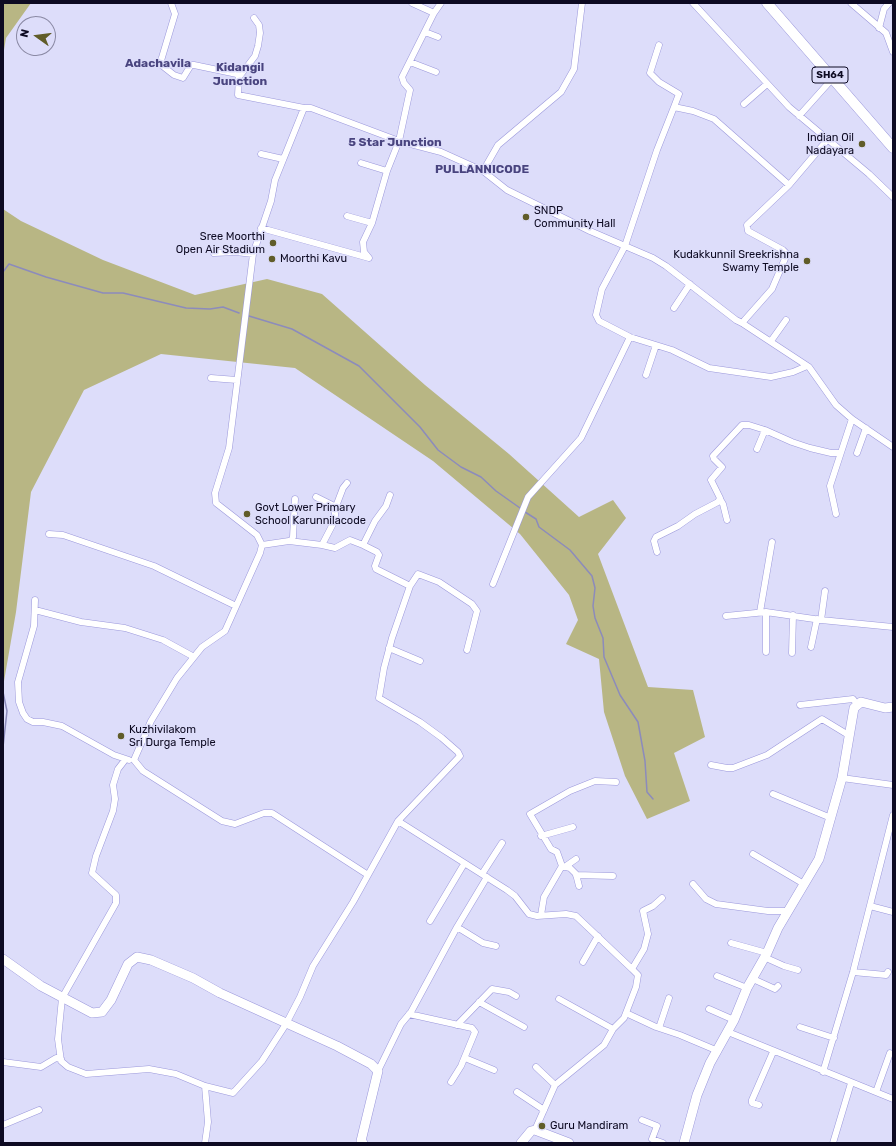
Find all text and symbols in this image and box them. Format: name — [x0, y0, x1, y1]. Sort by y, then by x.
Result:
north arrow — [16, 16, 56, 56]
text: N — [18, 28, 32, 39]
district label: Adachavila — [125, 57, 191, 71]
district label: Kidangil Junction — [213, 61, 267, 89]
road number: SH64 — [812, 67, 848, 83]
place label: Indian Oil Nadayara — [806, 131, 854, 157]
district label: 5 Star Junction — [348, 136, 442, 150]
marker: Indian Oil Nadayara — [857, 139, 867, 149]
district label: PULLANNICODE — [435, 163, 529, 177]
place label: SNDP Community Hall — [534, 204, 615, 230]
marker: SNDP Community Hall — [521, 212, 531, 222]
place label: Sree Moorthi Open Air Stadium — [176, 230, 265, 256]
marker: Sree Moorthi Open Air Stadium — [268, 238, 278, 248]
place label: Kudakkunnil Sreekrishna Swamy Temple — [673, 248, 799, 274]
place label: Moorthi Kavu — [280, 252, 347, 266]
marker: Moorthi Kavu — [267, 254, 277, 264]
marker: Kudakkunnil Sreekrishna Swamy Temple — [802, 256, 812, 266]
place label: Govt Lower Primary School Karunnilacode — [255, 501, 366, 527]
marker: Govt Lower Primary School Karunnilacode — [242, 509, 252, 519]
place label: Kuzhivilakom Sri Durga Temple — [129, 723, 216, 749]
marker: Kuzhivilakom Sri Durga Temple — [116, 731, 126, 741]
place label: Guru Mandiram — [550, 1119, 628, 1133]
marker: Guru Mandiram — [537, 1121, 547, 1131]

